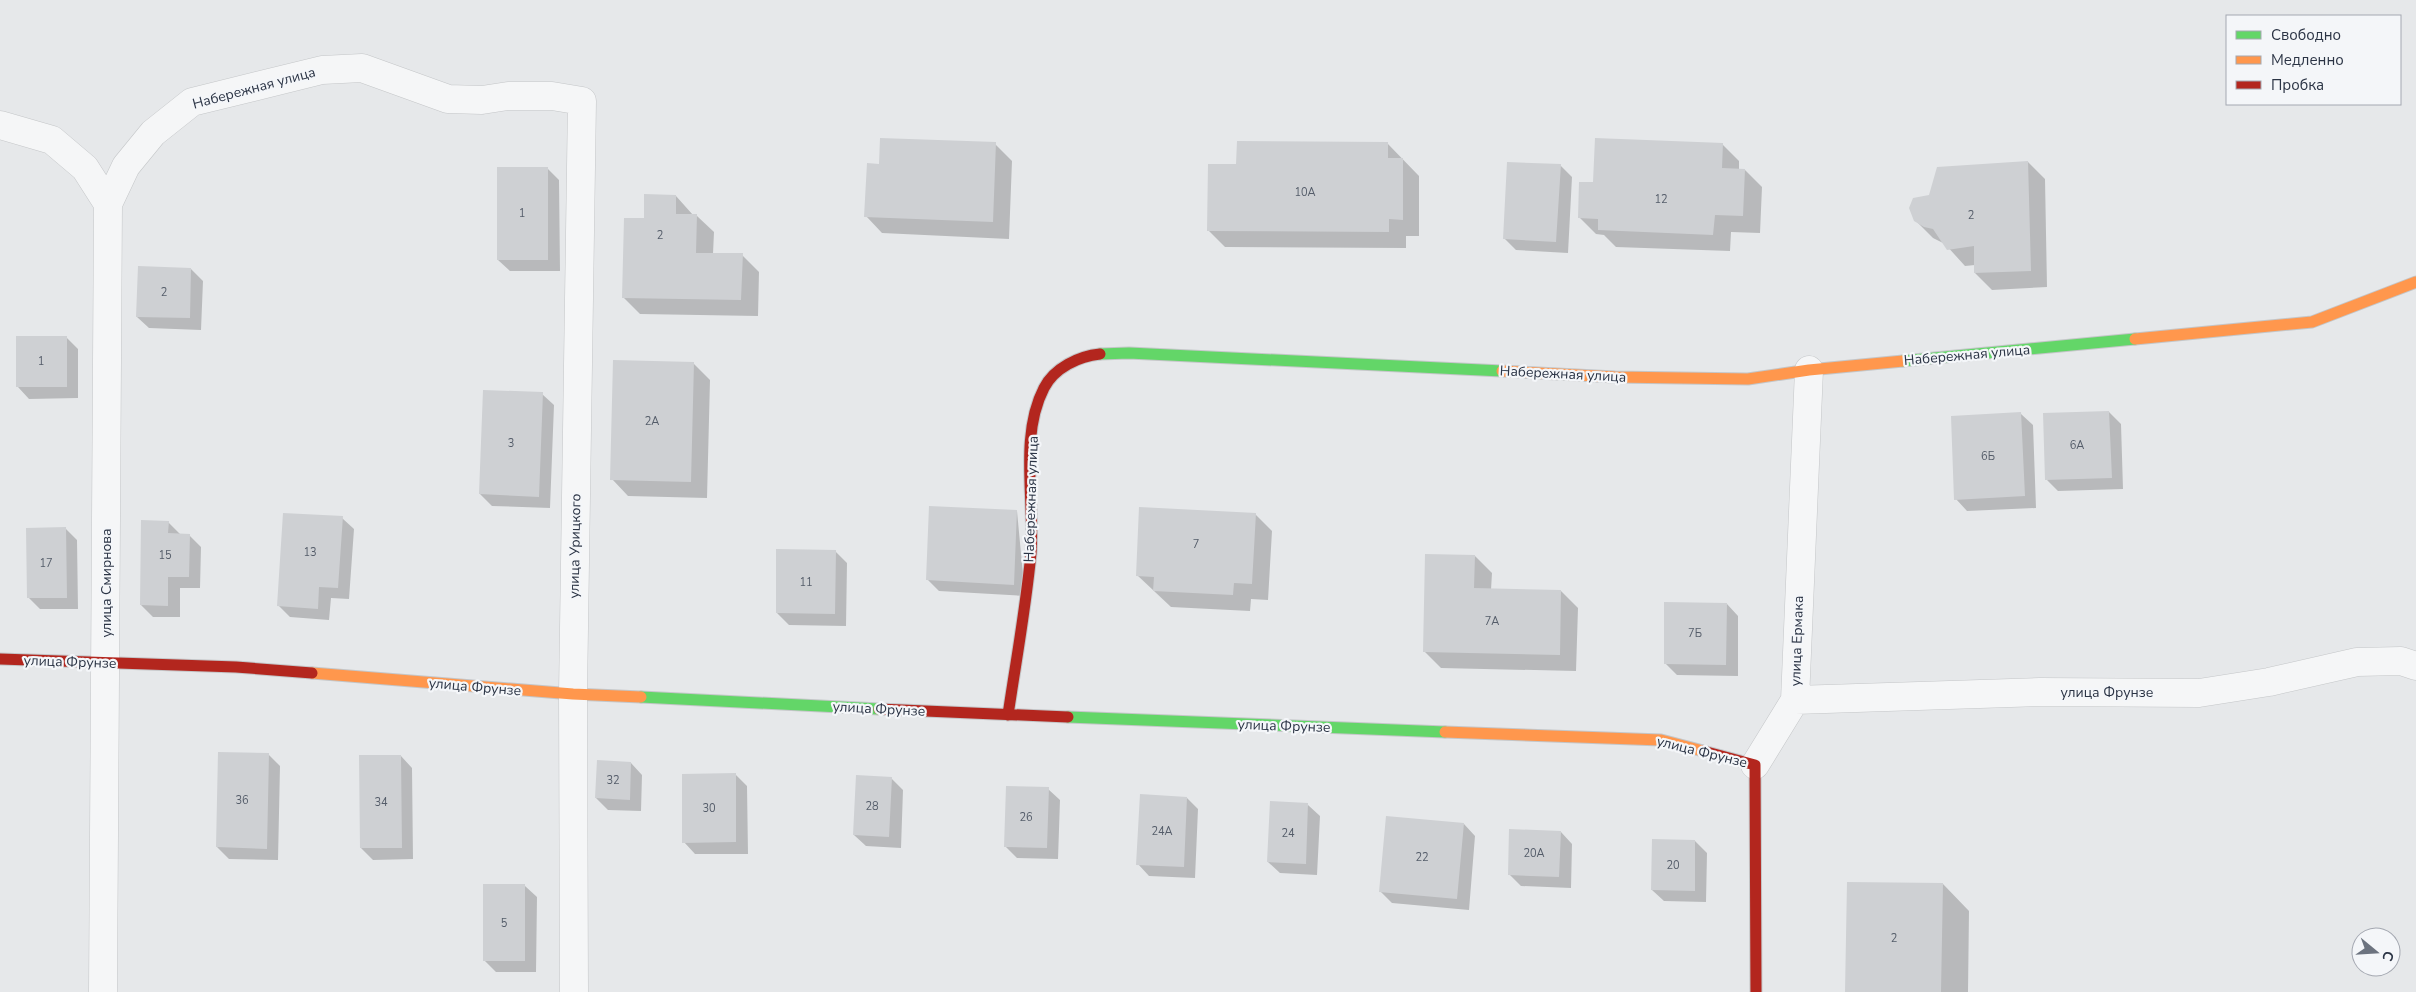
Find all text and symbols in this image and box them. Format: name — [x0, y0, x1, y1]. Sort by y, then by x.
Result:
legend — [2226, 15, 2401, 105]
text: Свободно — [2271, 25, 2341, 45]
text: Медленно — [2271, 50, 2344, 70]
street label: Набережная улица — [190, 62, 318, 114]
text: Пробка — [2271, 75, 2324, 95]
house number: 10А — [1294, 185, 1316, 200]
house number: 12 — [1654, 192, 1668, 207]
house number: 1 — [519, 206, 525, 221]
house number: 2 — [1968, 208, 1974, 223]
house number: 2 — [657, 228, 663, 243]
house number: 2 — [161, 285, 167, 300]
street label: Набережная улица — [1903, 340, 2031, 370]
house number: 1 — [38, 354, 44, 369]
street label: Набережная улица — [1499, 361, 1627, 387]
house number: 2А — [645, 414, 659, 429]
street label: Набережная улица — [1019, 435, 1043, 563]
house number: 3 — [508, 436, 514, 451]
house number: 6А — [2070, 438, 2084, 453]
house number: 6Б — [1981, 449, 1995, 464]
street label: улица Урицкого — [565, 493, 585, 599]
street label: улица Смирнова — [97, 528, 116, 638]
house number: 7 — [1193, 537, 1199, 552]
house number: 13 — [303, 545, 317, 560]
house number: 15 — [158, 548, 172, 563]
house number: 17 — [39, 556, 53, 571]
house number: 11 — [799, 575, 813, 590]
street label: улица Ермака — [1786, 595, 1808, 687]
house number: 7А — [1485, 614, 1499, 629]
house number: 7Б — [1688, 626, 1702, 641]
street label: улица Фрунзе — [23, 651, 117, 673]
street label: улица Фрунзе — [428, 673, 522, 701]
street label: улица Фрунзе — [2061, 683, 2153, 702]
street label: улица Фрунзе — [832, 697, 926, 721]
street label: улица Фрунзе — [1237, 715, 1331, 737]
street label: улица Фрунзе — [1655, 732, 1749, 772]
house number: 32 — [606, 773, 620, 788]
house number: 36 — [235, 793, 249, 808]
house number: 34 — [374, 795, 388, 810]
house number: 28 — [865, 799, 879, 814]
house number: 30 — [702, 801, 716, 816]
house number: 26 — [1019, 810, 1033, 825]
house number: 24А — [1151, 824, 1173, 839]
house number: 24 — [1281, 826, 1295, 841]
house number: 20А — [1523, 846, 1545, 861]
house number: 22 — [1415, 850, 1429, 865]
house number: 20 — [1666, 858, 1680, 873]
house number: 5 — [501, 916, 508, 931]
north arrow — [2351, 927, 2401, 977]
house number: 2 — [1891, 931, 1897, 946]
text: С — [2377, 948, 2398, 964]

